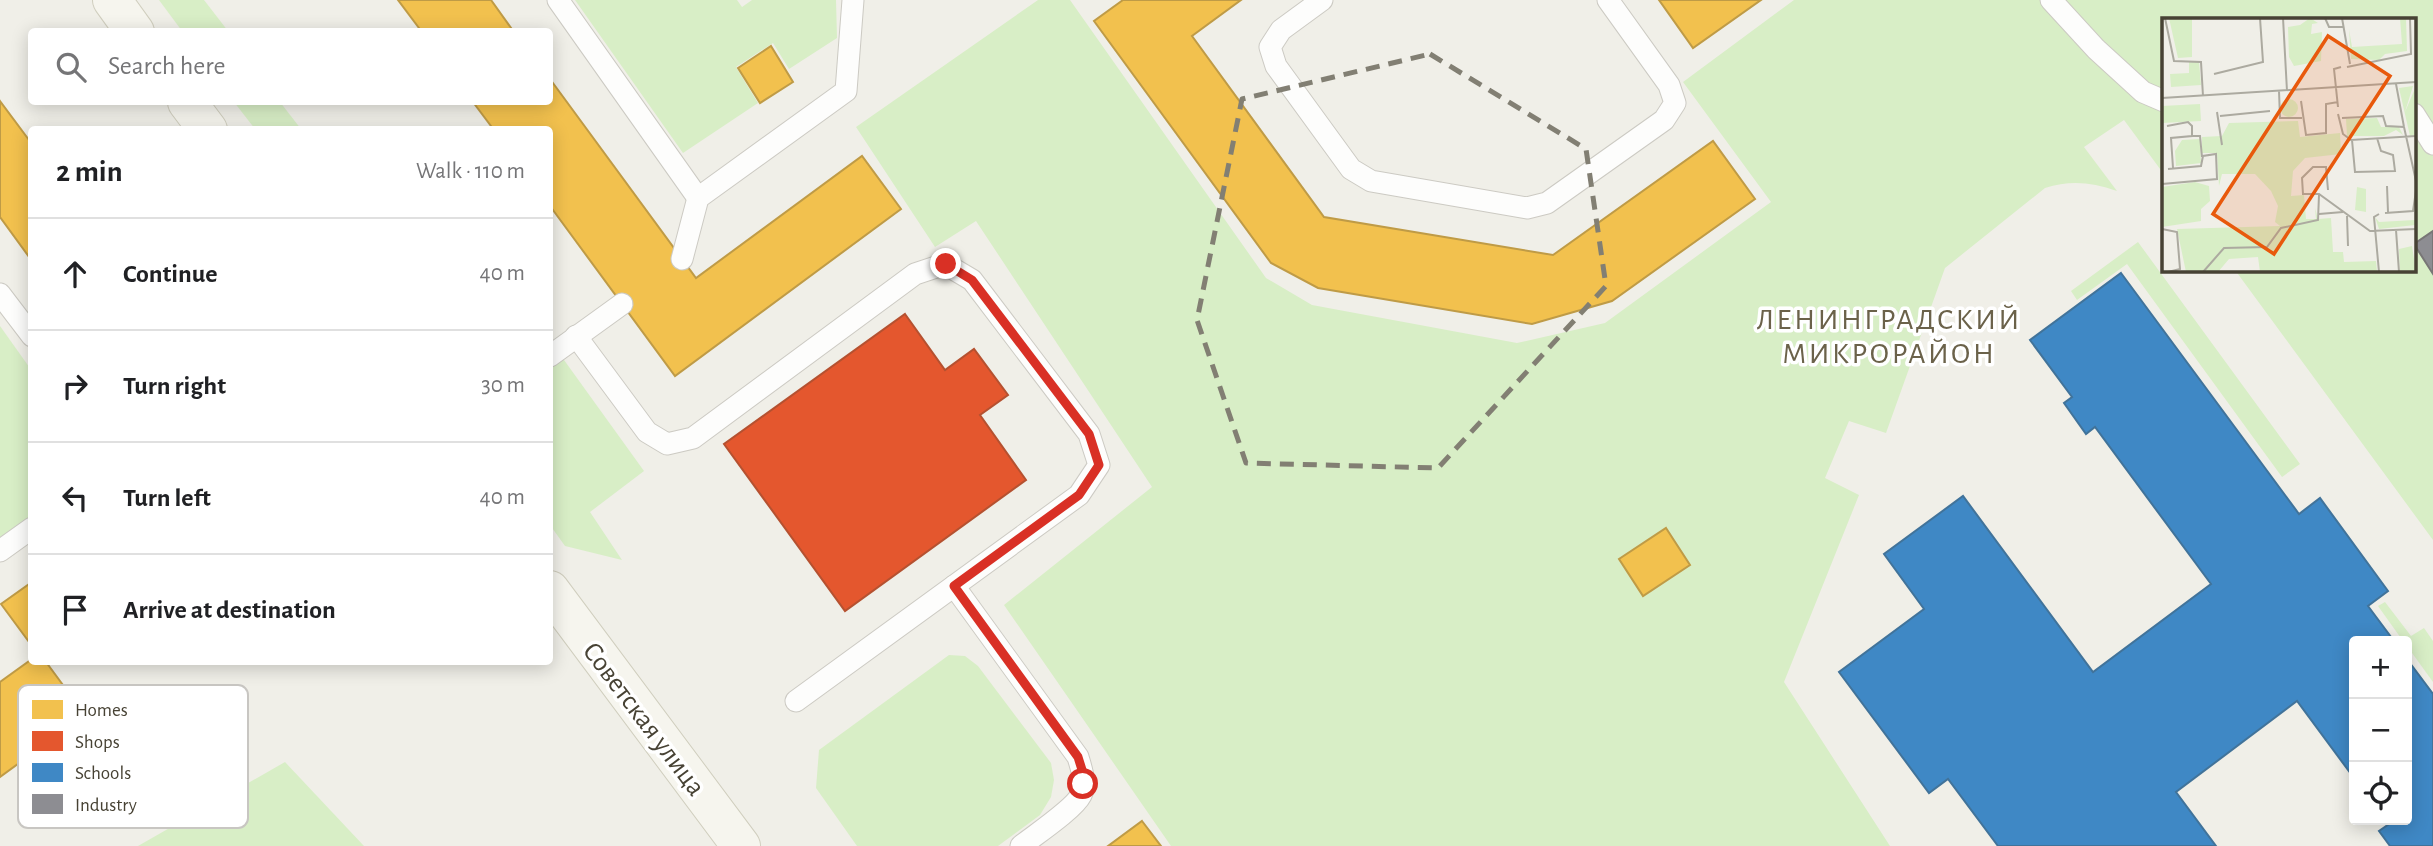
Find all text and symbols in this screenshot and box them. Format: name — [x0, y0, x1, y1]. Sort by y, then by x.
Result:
inset map — [2162, 18, 2416, 271]
search box — [28, 28, 553, 105]
icon: search — [52, 48, 90, 86]
text: Search here — [108, 53, 226, 79]
text: 2 min — [56, 157, 123, 187]
text: Walk · 110 m — [416, 160, 525, 183]
route end — [930, 248, 961, 279]
icon: ahead — [56, 255, 94, 293]
text: Continue — [123, 261, 218, 287]
text: 40 m — [480, 262, 525, 285]
district label: ЛЕНИНГРАДСКИЙ МИКРОРАЙОН — [1756, 304, 2022, 369]
icon: right — [56, 367, 94, 405]
text: Turn right — [123, 373, 226, 399]
text: 30 m — [481, 374, 525, 397]
icon: left — [56, 479, 94, 517]
text: Turn left — [123, 485, 211, 511]
text: 40 m — [480, 486, 525, 509]
icon: arrive — [56, 591, 94, 629]
text: Arrive at destination — [123, 597, 336, 623]
map controls — [2349, 636, 2412, 825]
button: + — [2349, 636, 2412, 699]
street label: Советская улица — [577, 637, 710, 801]
legend — [18, 685, 248, 828]
button: − — [2349, 699, 2412, 762]
text: Homes — [75, 701, 128, 720]
text: Shops — [75, 733, 120, 752]
button: locate — [2349, 762, 2412, 825]
text: Schools — [75, 764, 131, 783]
route start — [1067, 768, 1098, 799]
text: Industry — [75, 796, 137, 815]

